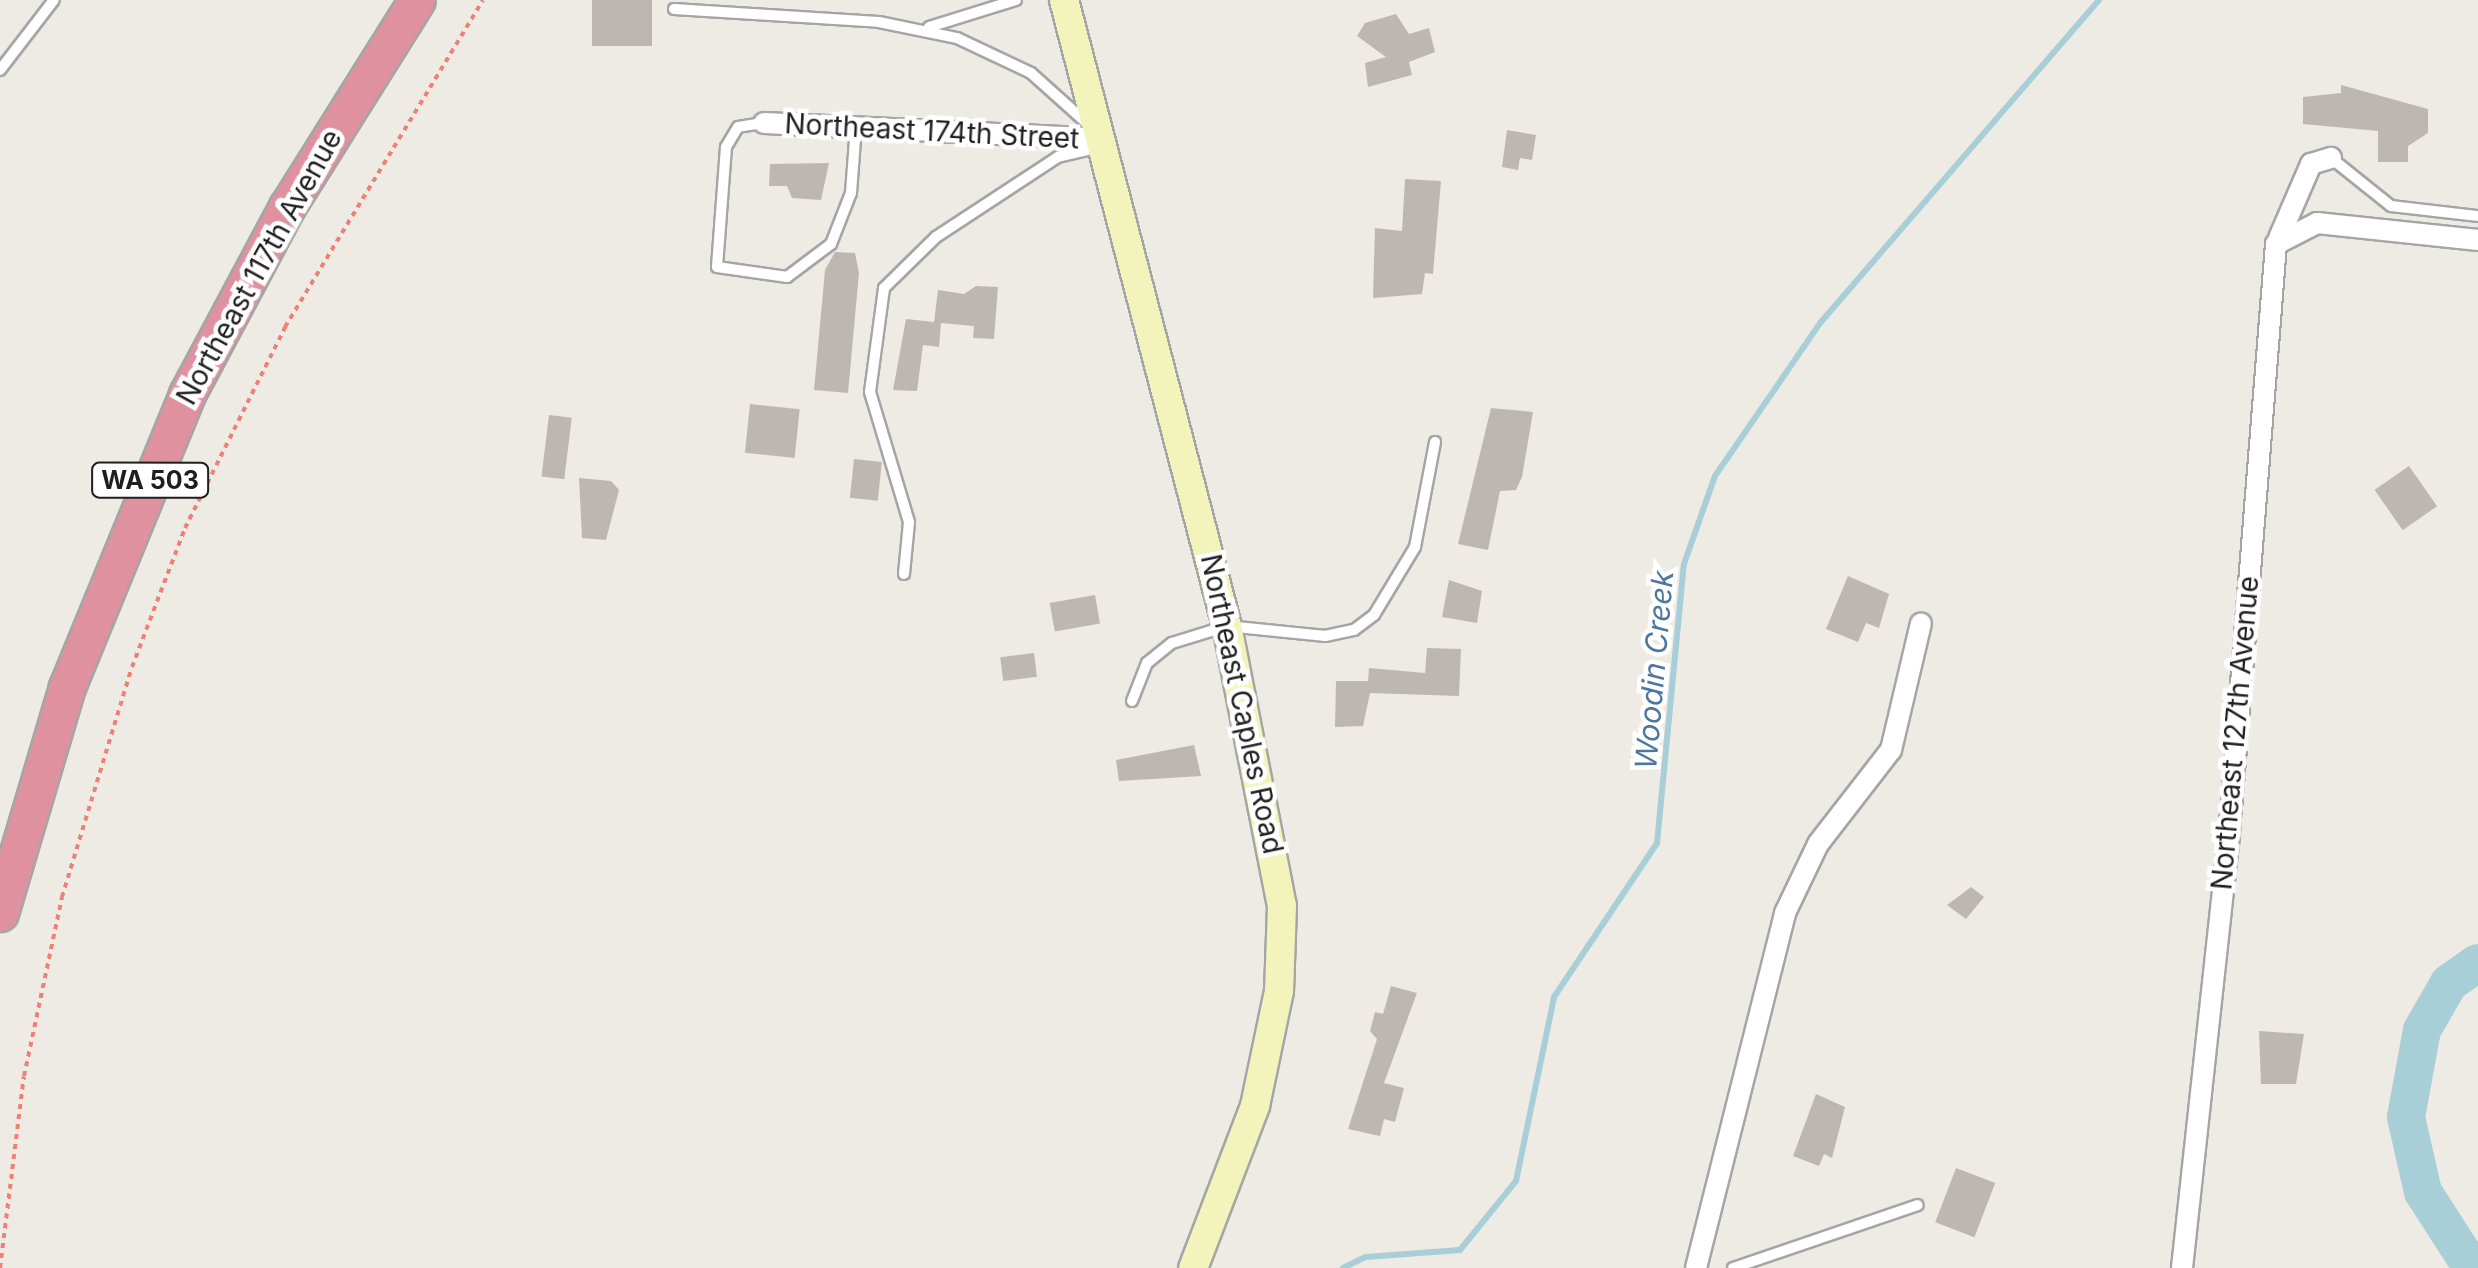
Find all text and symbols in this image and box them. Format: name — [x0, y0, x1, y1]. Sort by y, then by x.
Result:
street label: Northeast 174th Street — [784, 107, 1080, 155]
street label: Northeast 117th Avenue — [169, 124, 349, 410]
road number: WA 503 — [90, 460, 210, 500]
street label: Northeast Caples Road — [1194, 551, 1290, 857]
water label: Woodin Creek — [1627, 569, 1681, 771]
street label: Northeast 127th Avenue — [2205, 575, 2265, 891]

